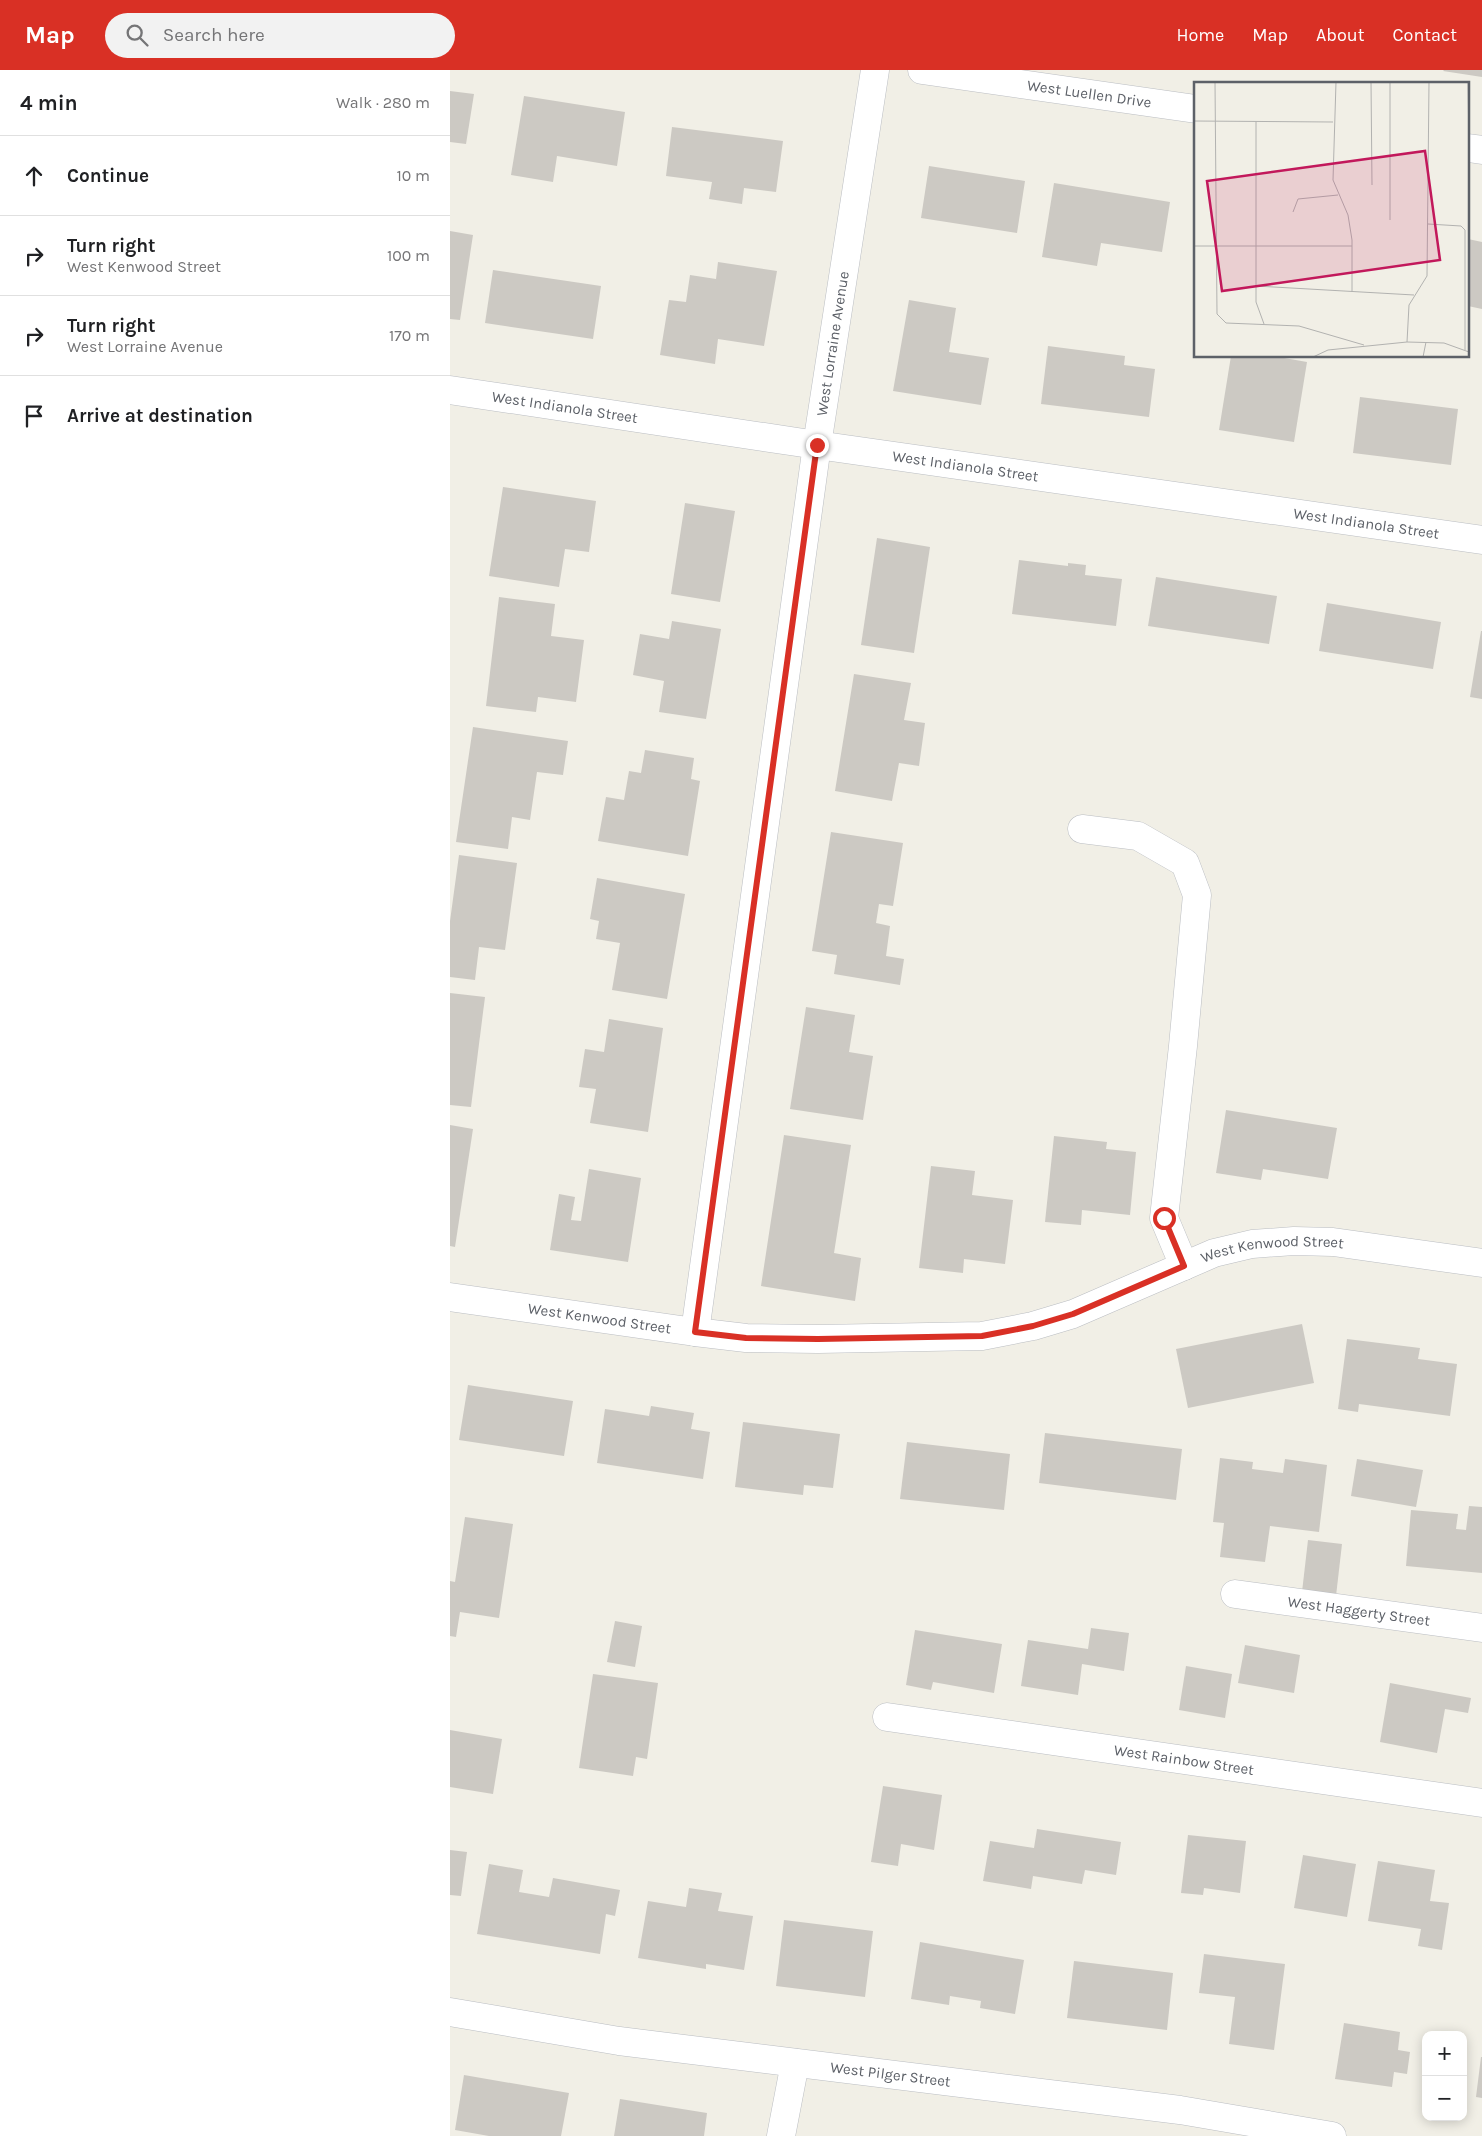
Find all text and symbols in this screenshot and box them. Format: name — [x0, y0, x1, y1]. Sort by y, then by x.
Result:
search box — [105, 13, 455, 58]
text: Map — [25, 21, 75, 49]
icon: search — [123, 21, 151, 49]
text: Search here — [163, 24, 265, 46]
text: Home — [1176, 24, 1224, 46]
text: Map — [1252, 24, 1288, 46]
text: About — [1316, 24, 1365, 46]
text: Contact — [1393, 24, 1457, 46]
street label: West Luellen Drive — [1026, 76, 1153, 112]
inset map — [1194, 82, 1469, 358]
text: 4 min — [20, 91, 78, 115]
text: Walk · 280 m — [336, 93, 430, 112]
icon: ahead — [20, 162, 48, 190]
text: Continue — [67, 165, 149, 187]
text: 10 m — [396, 166, 430, 185]
text: Turn right — [67, 235, 156, 257]
icon: right — [20, 242, 48, 270]
text: 100 m — [387, 246, 430, 265]
text: West Kenwood Street — [67, 257, 221, 276]
street label: West Lorraine Avenue — [813, 270, 853, 417]
text: Turn right — [67, 315, 156, 337]
icon: right — [20, 322, 48, 350]
text: 170 m — [389, 326, 430, 345]
text: West Lorraine Avenue — [67, 337, 223, 356]
street label: West Indianola Street — [491, 387, 639, 427]
icon: arrive — [20, 402, 48, 430]
text: Arrive at destination — [67, 405, 253, 427]
route end — [806, 434, 829, 457]
street label: West Indianola Street — [891, 447, 1040, 486]
street label: West Indianola Street — [1292, 504, 1441, 543]
route start — [1153, 1207, 1176, 1230]
street label: West Kenwood Street — [1198, 1232, 1345, 1267]
street label: West Kenwood Street — [527, 1299, 673, 1338]
street label: West Haggerty Street — [1287, 1592, 1431, 1630]
street label: West Rainbow Street — [1113, 1741, 1256, 1779]
map controls — [1422, 2031, 1467, 2121]
button: + — [1422, 2031, 1467, 2076]
street label: West Pilger Street — [829, 2058, 952, 2091]
button: − — [1422, 2076, 1467, 2121]

